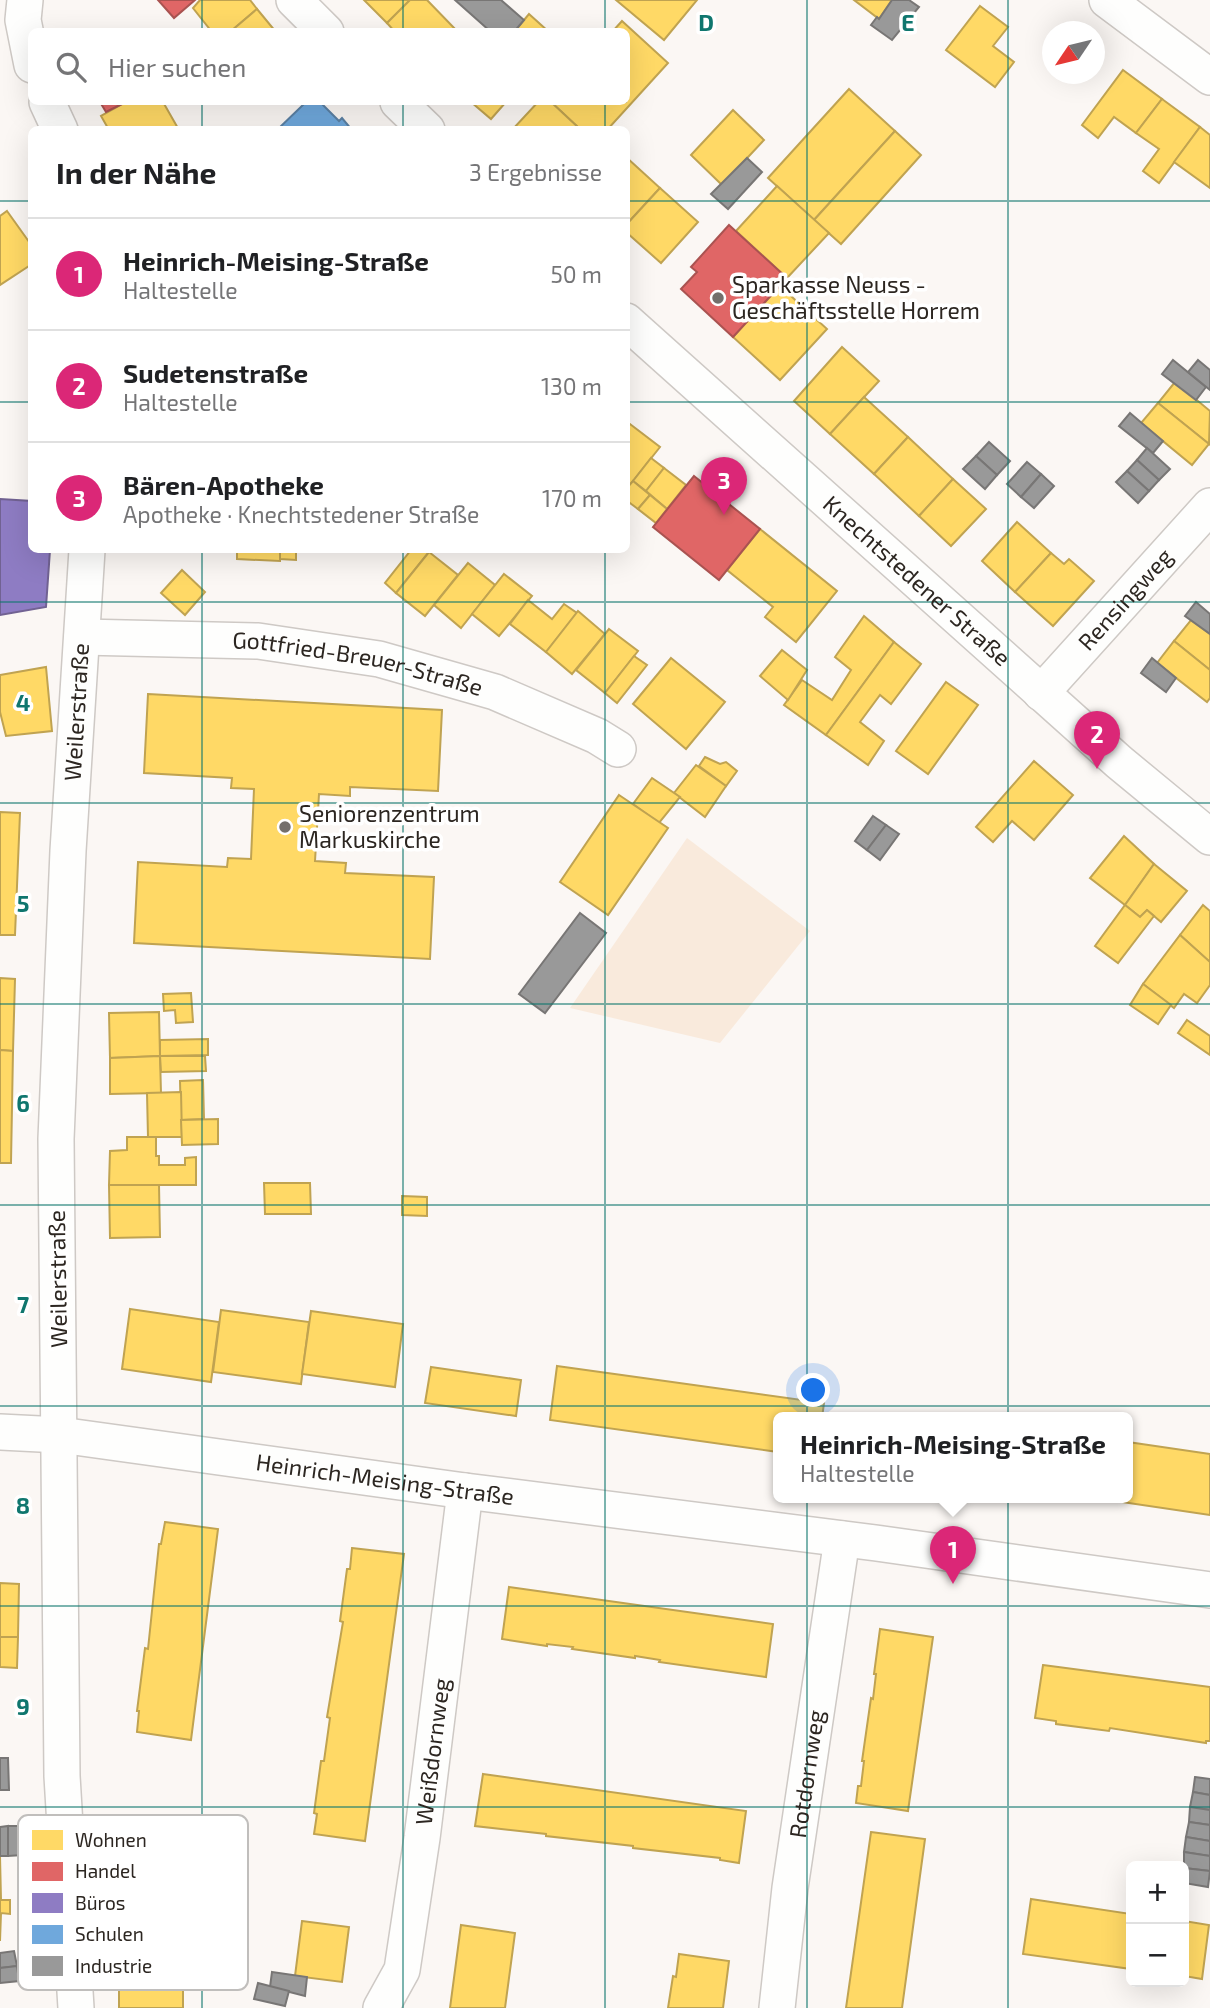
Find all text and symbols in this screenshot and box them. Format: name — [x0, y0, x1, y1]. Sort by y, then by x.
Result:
text: D — [698, 8, 714, 36]
text: E — [901, 8, 915, 36]
north arrow — [1042, 21, 1105, 84]
search box — [28, 28, 630, 105]
icon: search — [52, 48, 90, 86]
text: Hier suchen — [108, 51, 246, 82]
text: In der Nähe — [56, 154, 217, 190]
text: 3 Ergebnisse — [469, 158, 602, 186]
text: Heinrich-Meising-Straße — [123, 245, 429, 276]
text: 1 — [74, 260, 84, 288]
text: 50 m — [551, 260, 602, 288]
place label: Sparkasse Neuss - Geschäftsstelle Horrem — [732, 270, 980, 324]
text: Haltestelle — [123, 276, 238, 304]
marker: Sparkasse Neuss - Geschäftsstelle Horrem — [710, 290, 726, 306]
text: Sudetenstraße — [123, 357, 308, 388]
text: 2 — [72, 372, 86, 400]
text: 130 m — [541, 372, 602, 400]
text: Haltestelle — [123, 388, 238, 416]
pin: 3 — [701, 457, 747, 515]
text: Bären-Apotheke — [123, 469, 324, 500]
text: 3 — [72, 484, 86, 512]
text: 170 m — [542, 484, 602, 512]
street label: Knechtstedener Straße — [818, 489, 1017, 671]
text: Apotheke · Knechtstedener Straße — [123, 500, 479, 528]
street label: Rensingweg — [1072, 542, 1178, 656]
street label: Gottfried-Breuer-Straße — [232, 625, 486, 701]
street label: Weilerstraße — [57, 642, 94, 782]
text: 4 — [16, 688, 30, 716]
pin: 2 — [1074, 711, 1120, 769]
place label: Seniorenzentrum Markuskirche — [299, 799, 480, 853]
marker: Seniorenzentrum Markuskirche — [277, 819, 293, 835]
text: 5 — [17, 889, 29, 917]
text: 6 — [16, 1089, 30, 1117]
street label: Weilerstraße — [42, 1210, 72, 1348]
text: 7 — [17, 1290, 29, 1318]
your location — [796, 1373, 830, 1407]
popup — [773, 1412, 1133, 1503]
text: Heinrich-Meising-Straße — [800, 1428, 1106, 1459]
street label: Heinrich-Meising-Straße — [254, 1447, 516, 1510]
text: Haltestelle — [800, 1459, 915, 1487]
text: 8 — [16, 1491, 30, 1519]
pin: 1 — [930, 1526, 976, 1584]
street label: Weißdornweg — [409, 1676, 455, 1827]
text: 9 — [16, 1692, 30, 1720]
street label: Rotdornweg — [783, 1708, 829, 1840]
legend — [18, 1815, 248, 1990]
text: Wohnen — [75, 1828, 147, 1851]
text: Handel — [75, 1859, 136, 1882]
map controls — [1126, 1861, 1189, 1987]
button: + — [1126, 1861, 1189, 1924]
text: Büros — [75, 1891, 125, 1914]
text: Schulen — [75, 1922, 144, 1945]
button: − — [1126, 1924, 1189, 1987]
text: Industrie — [75, 1954, 152, 1977]

